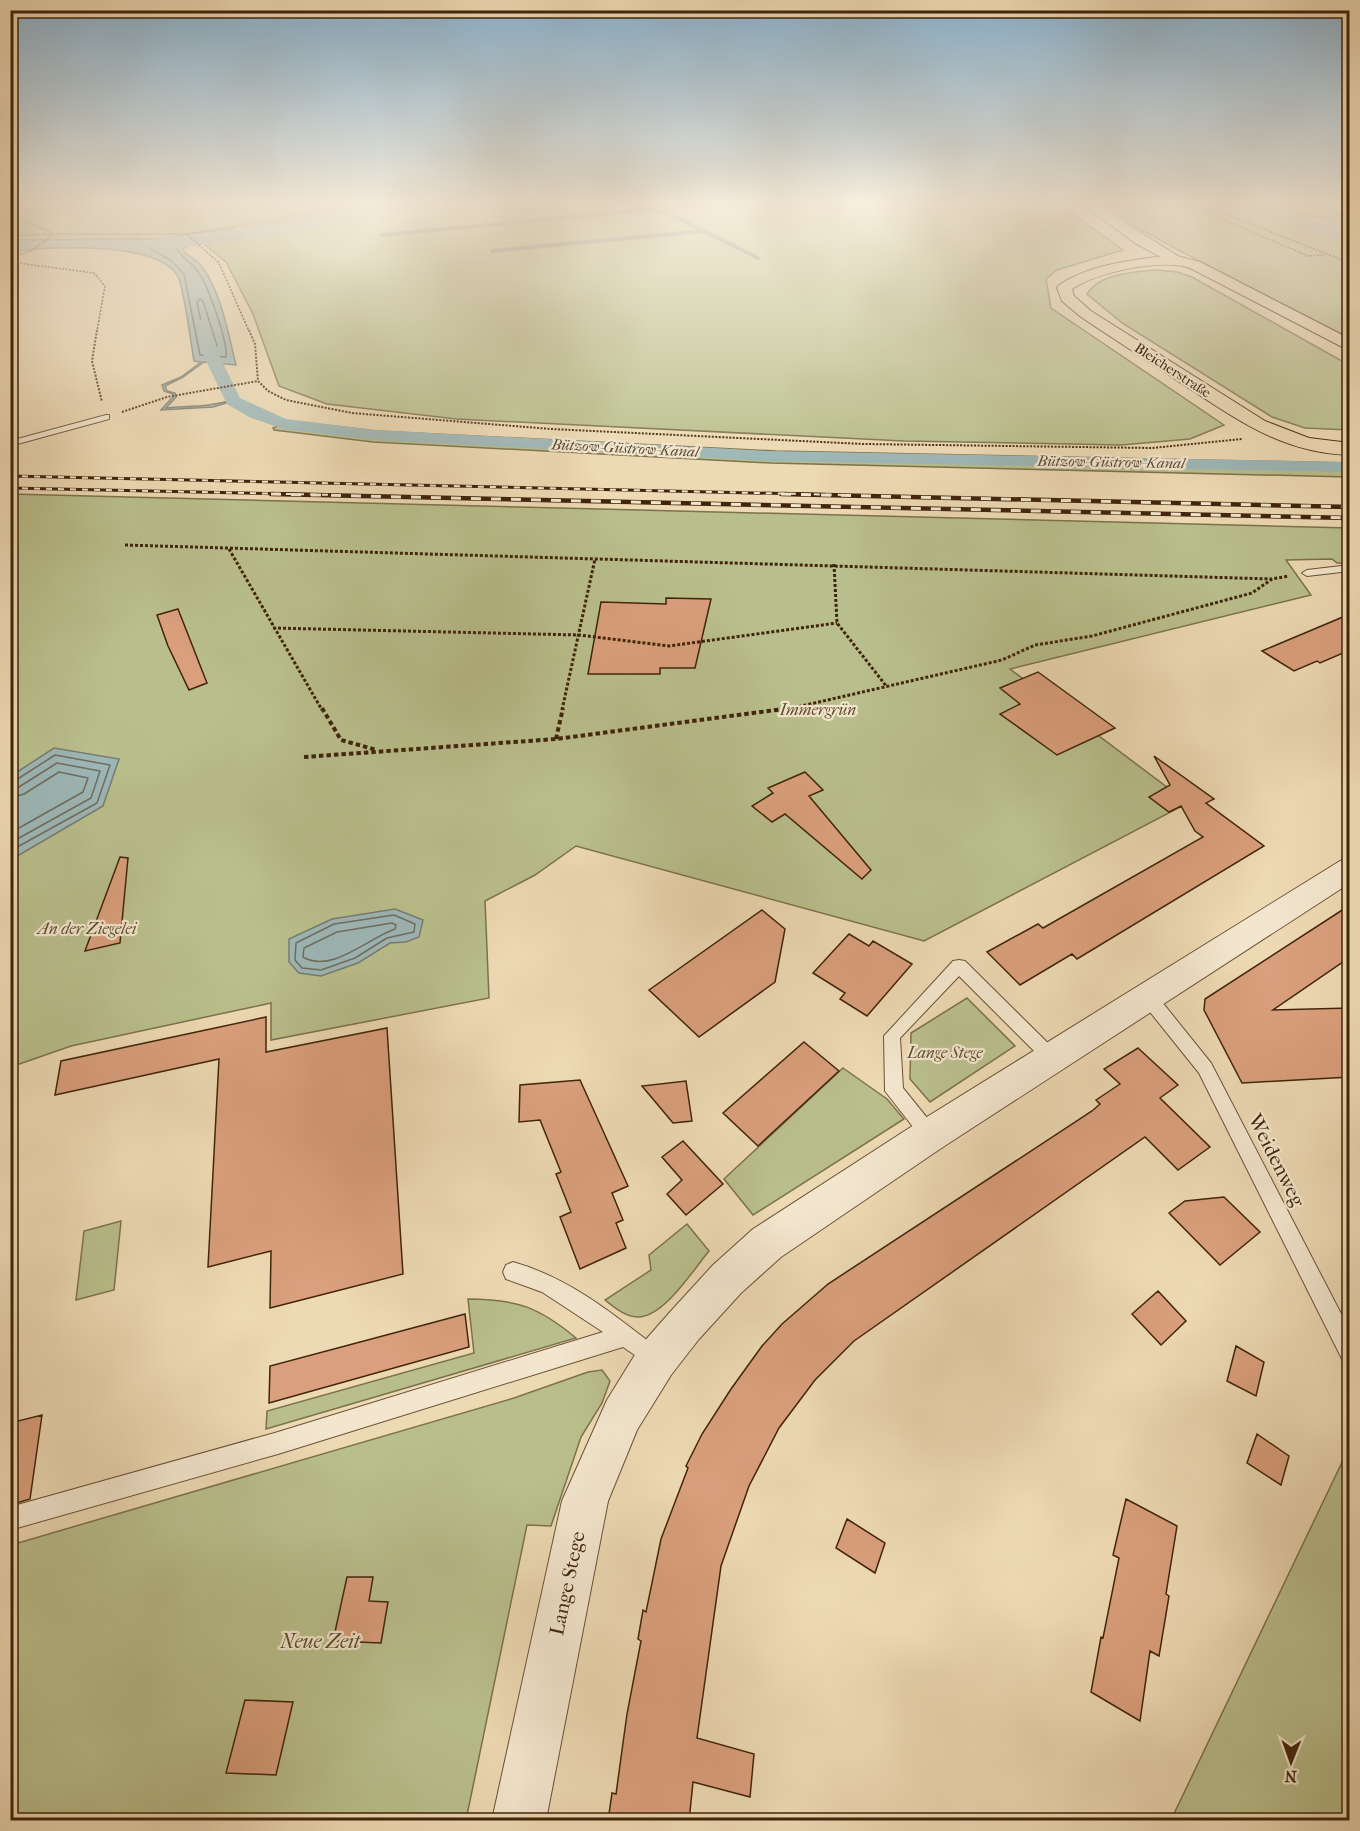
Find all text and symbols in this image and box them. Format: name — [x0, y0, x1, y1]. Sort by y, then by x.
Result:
street label: Bleicherstraße — [1131, 339, 1214, 402]
water label: Bützow-Güstrow-Kanal — [550, 435, 701, 461]
water label: Bützow-Güstrow-Kanal — [1036, 452, 1187, 472]
park label: Immergrün — [779, 700, 856, 719]
park label: An der Ziegelei — [36, 919, 138, 938]
park label: Lange Stege — [906, 1043, 983, 1062]
street label: Weidenweg — [1243, 1109, 1310, 1211]
street label: Lange Stege — [545, 1529, 590, 1637]
park label: Neue Zeit — [279, 1630, 362, 1653]
north arrow — [1261, 1732, 1321, 1792]
text: N — [1284, 1767, 1297, 1786]

